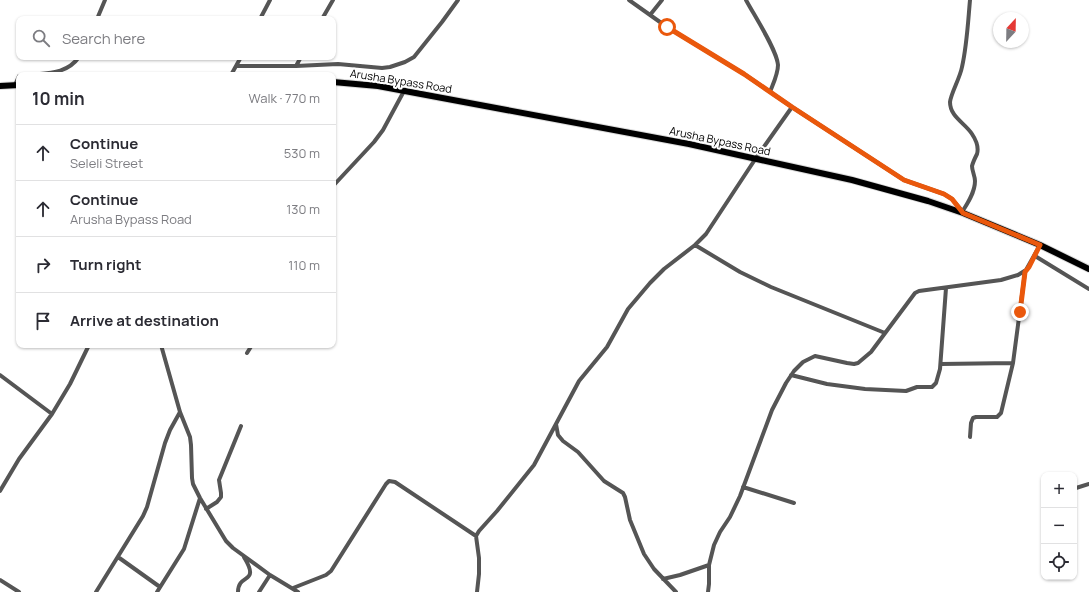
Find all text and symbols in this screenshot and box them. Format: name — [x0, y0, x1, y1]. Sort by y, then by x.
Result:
north arrow — [993, 12, 1029, 48]
search box — [16, 16, 336, 60]
route start — [658, 18, 676, 36]
icon: search — [30, 27, 52, 49]
text: Search here — [62, 28, 145, 49]
street label: Arusha Bypass Road — [349, 65, 453, 96]
text: 10 min — [32, 87, 85, 110]
text: Walk · 770 m — [249, 89, 320, 107]
street label: Arusha Bypass Road — [668, 122, 772, 159]
text: Continue — [70, 133, 138, 154]
icon: ahead — [32, 142, 54, 164]
text: 530 m — [284, 144, 320, 162]
text: Seleli Street — [70, 154, 143, 172]
text: Continue — [70, 189, 138, 210]
icon: ahead — [32, 198, 54, 220]
text: 130 m — [286, 200, 320, 218]
text: Arusha Bypass Road — [70, 210, 192, 228]
icon: right — [32, 254, 54, 276]
text: Turn right — [70, 254, 141, 275]
text: 110 m — [288, 256, 320, 274]
route end — [1011, 303, 1029, 321]
icon: arrive — [32, 310, 54, 332]
text: Arrive at destination — [70, 310, 219, 331]
map controls — [1041, 472, 1077, 580]
button: + — [1041, 472, 1077, 508]
button: − — [1041, 508, 1077, 544]
button: locate — [1041, 544, 1077, 580]

